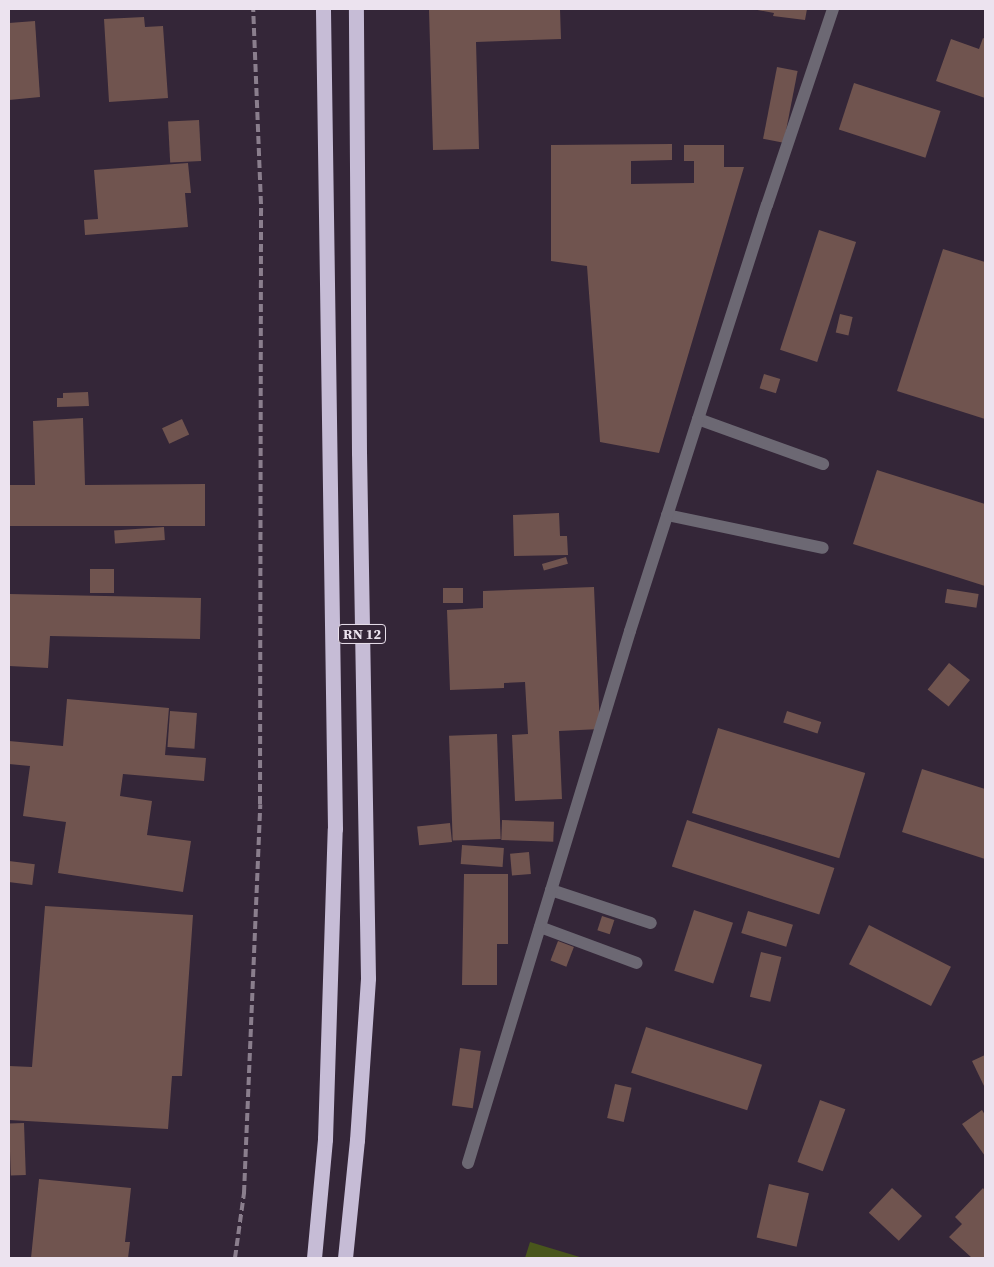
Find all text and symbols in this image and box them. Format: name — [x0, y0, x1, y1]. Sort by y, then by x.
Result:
road number: RN 12 — [337, 622, 387, 646]

